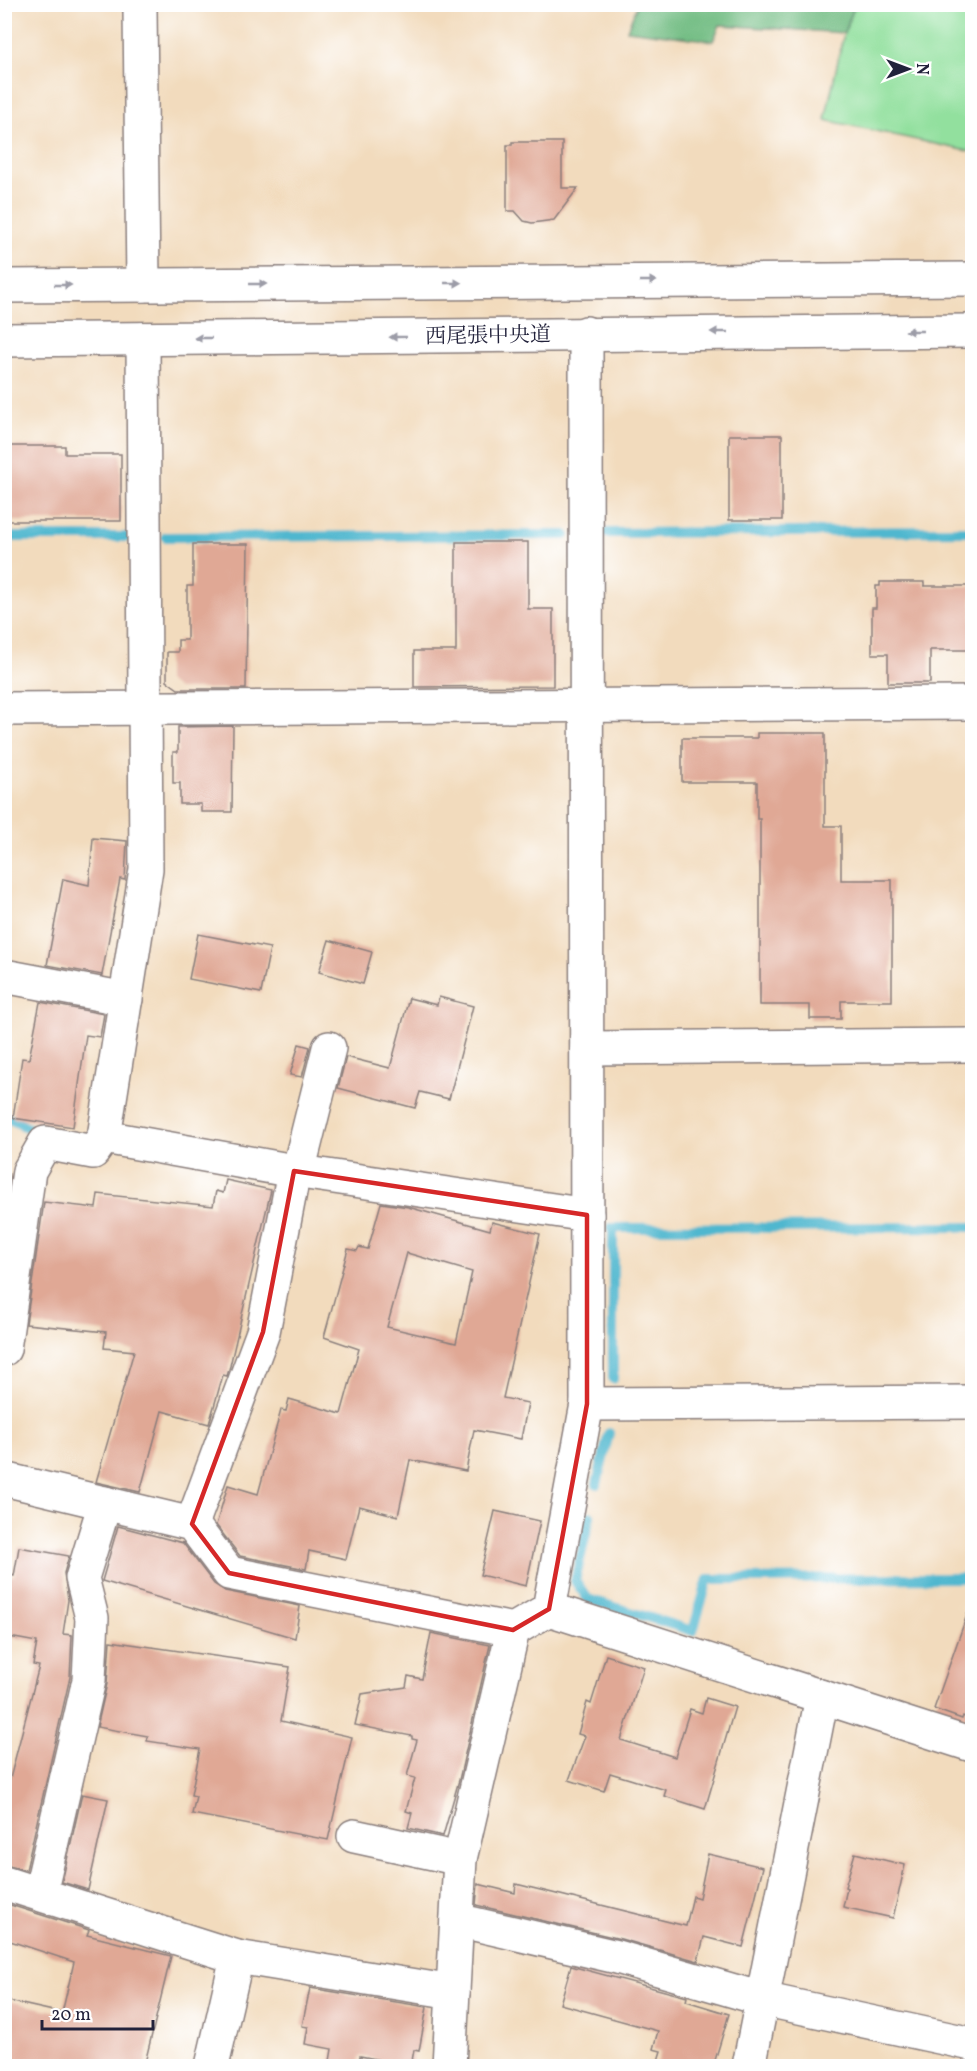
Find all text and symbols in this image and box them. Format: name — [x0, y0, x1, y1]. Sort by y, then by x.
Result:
north arrow — [878, 39, 938, 99]
text: N — [910, 63, 932, 75]
one-way arrow — [638, 276, 657, 286]
one-way arrow — [443, 278, 462, 287]
one-way arrow — [248, 279, 267, 289]
one-way arrow — [53, 280, 72, 290]
street label: 西尾張中央道 — [425, 321, 551, 352]
one-way arrow — [905, 326, 924, 336]
one-way arrow — [710, 327, 729, 337]
one-way arrow — [194, 333, 213, 343]
one-way arrow — [389, 333, 408, 342]
scale bar — [42, 1993, 153, 2031]
text: 20 m — [51, 2003, 91, 2028]

